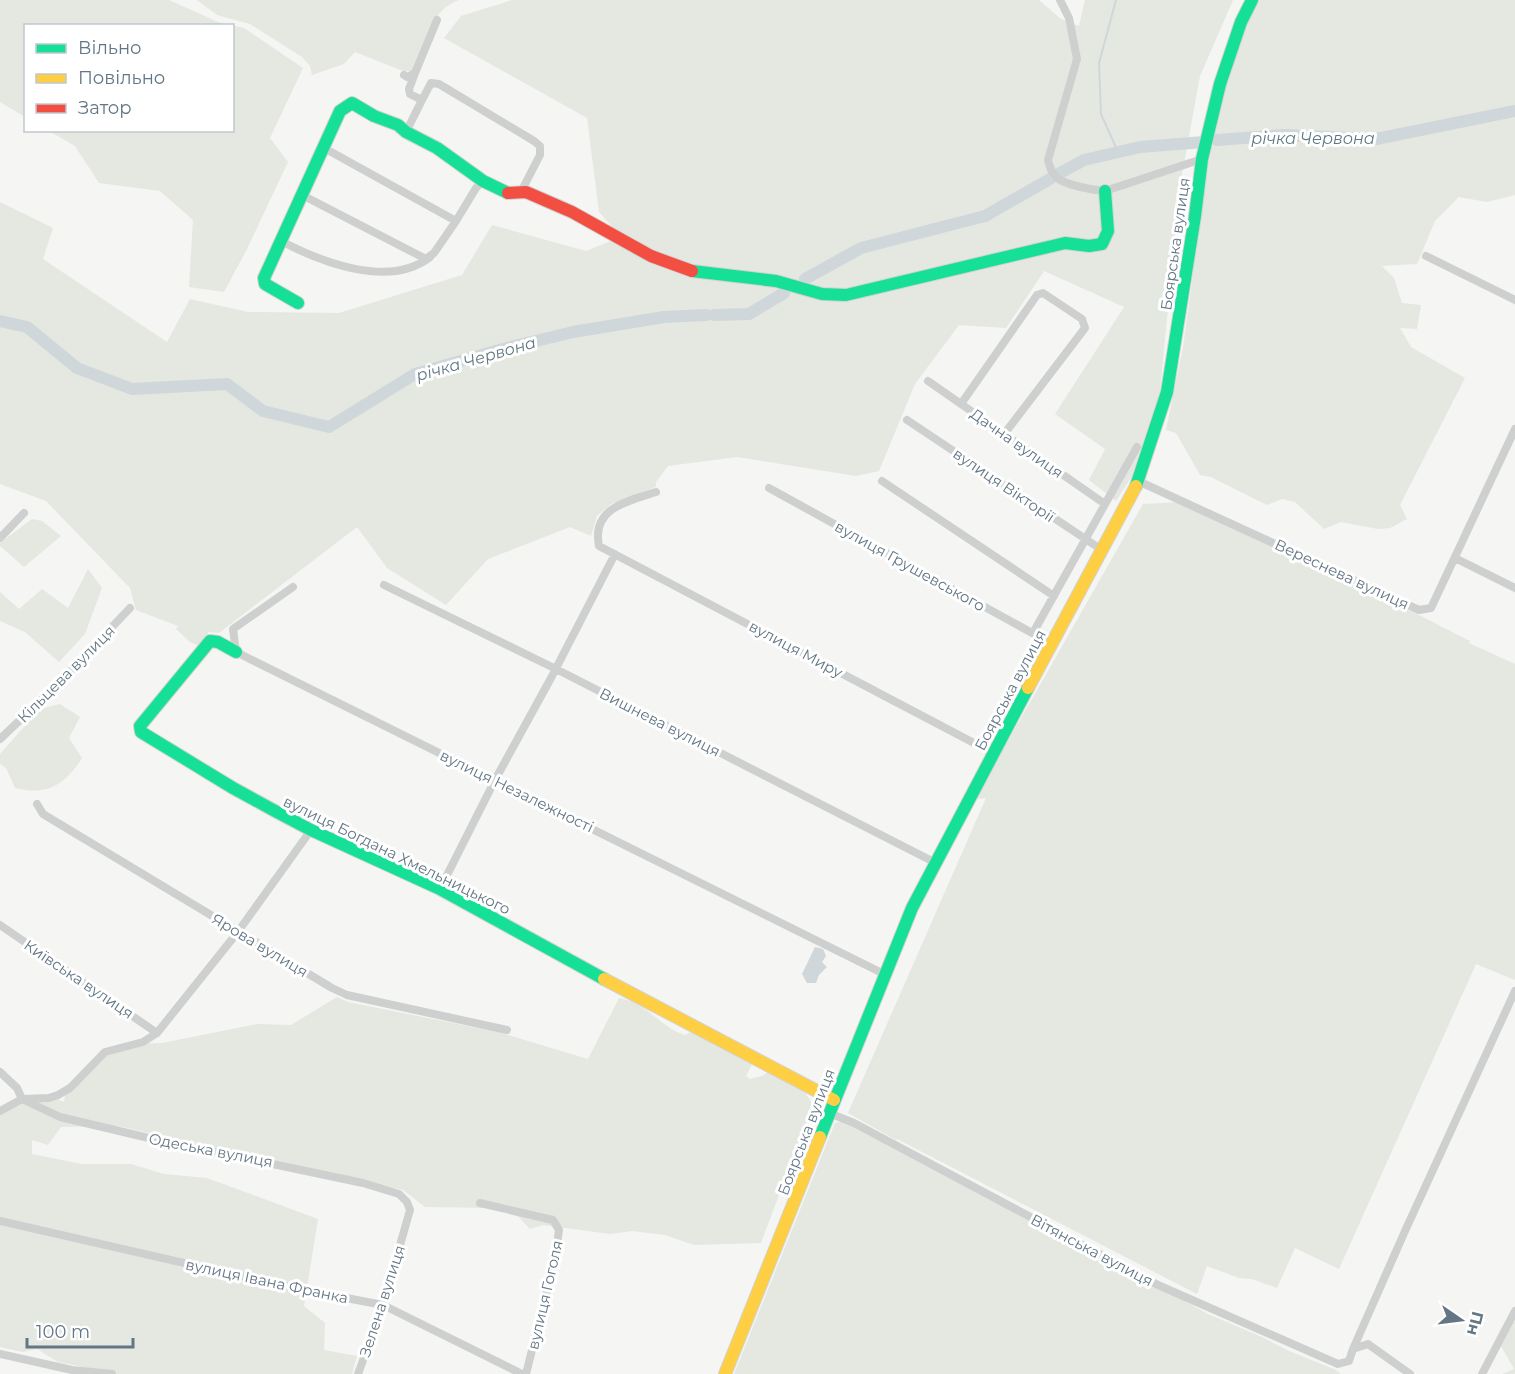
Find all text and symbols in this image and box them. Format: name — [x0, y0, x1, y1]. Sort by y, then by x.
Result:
legend — [24, 24, 234, 132]
text: Вільно — [78, 37, 142, 59]
text: Повільно — [78, 67, 165, 89]
text: Затор — [78, 97, 132, 119]
water label: річка Червона — [1251, 129, 1375, 148]
street label: Боярська вулиця — [1156, 176, 1194, 312]
water label: річка Червона — [414, 333, 538, 385]
street label: Дачна вулиця — [967, 404, 1067, 482]
street label: вулиця Вікторії — [949, 444, 1059, 526]
street label: вулиця Грушевського — [832, 517, 988, 615]
street label: Вереснева вулиця — [1272, 535, 1412, 613]
street label: вулиця Миру — [746, 616, 847, 682]
street label: Кільцева вулиця — [13, 621, 119, 727]
street label: Боярська вулиця — [970, 626, 1050, 754]
street label: Вишнева вулиця — [596, 683, 724, 761]
street label: вулиця Незалежності — [437, 745, 597, 837]
street label: вулиця Богдана Хмельницького — [280, 792, 514, 918]
street label: Ярова вулиця — [208, 909, 312, 981]
street label: Київська вулиця — [21, 935, 137, 1023]
street label: Боярська вулиця — [773, 1066, 839, 1198]
street label: Одеська вулиця — [147, 1129, 275, 1171]
street label: Вітянська вулиця — [1028, 1210, 1156, 1290]
street label: вулиця Гоголя — [523, 1239, 567, 1351]
street label: Зелена вулиця — [355, 1243, 409, 1359]
street label: вулиця Івана Франка — [184, 1254, 350, 1308]
north arrow — [1431, 1290, 1491, 1350]
text: Пн — [1463, 1310, 1487, 1338]
scale bar — [27, 1311, 134, 1349]
text: 100 m — [36, 1321, 90, 1343]

